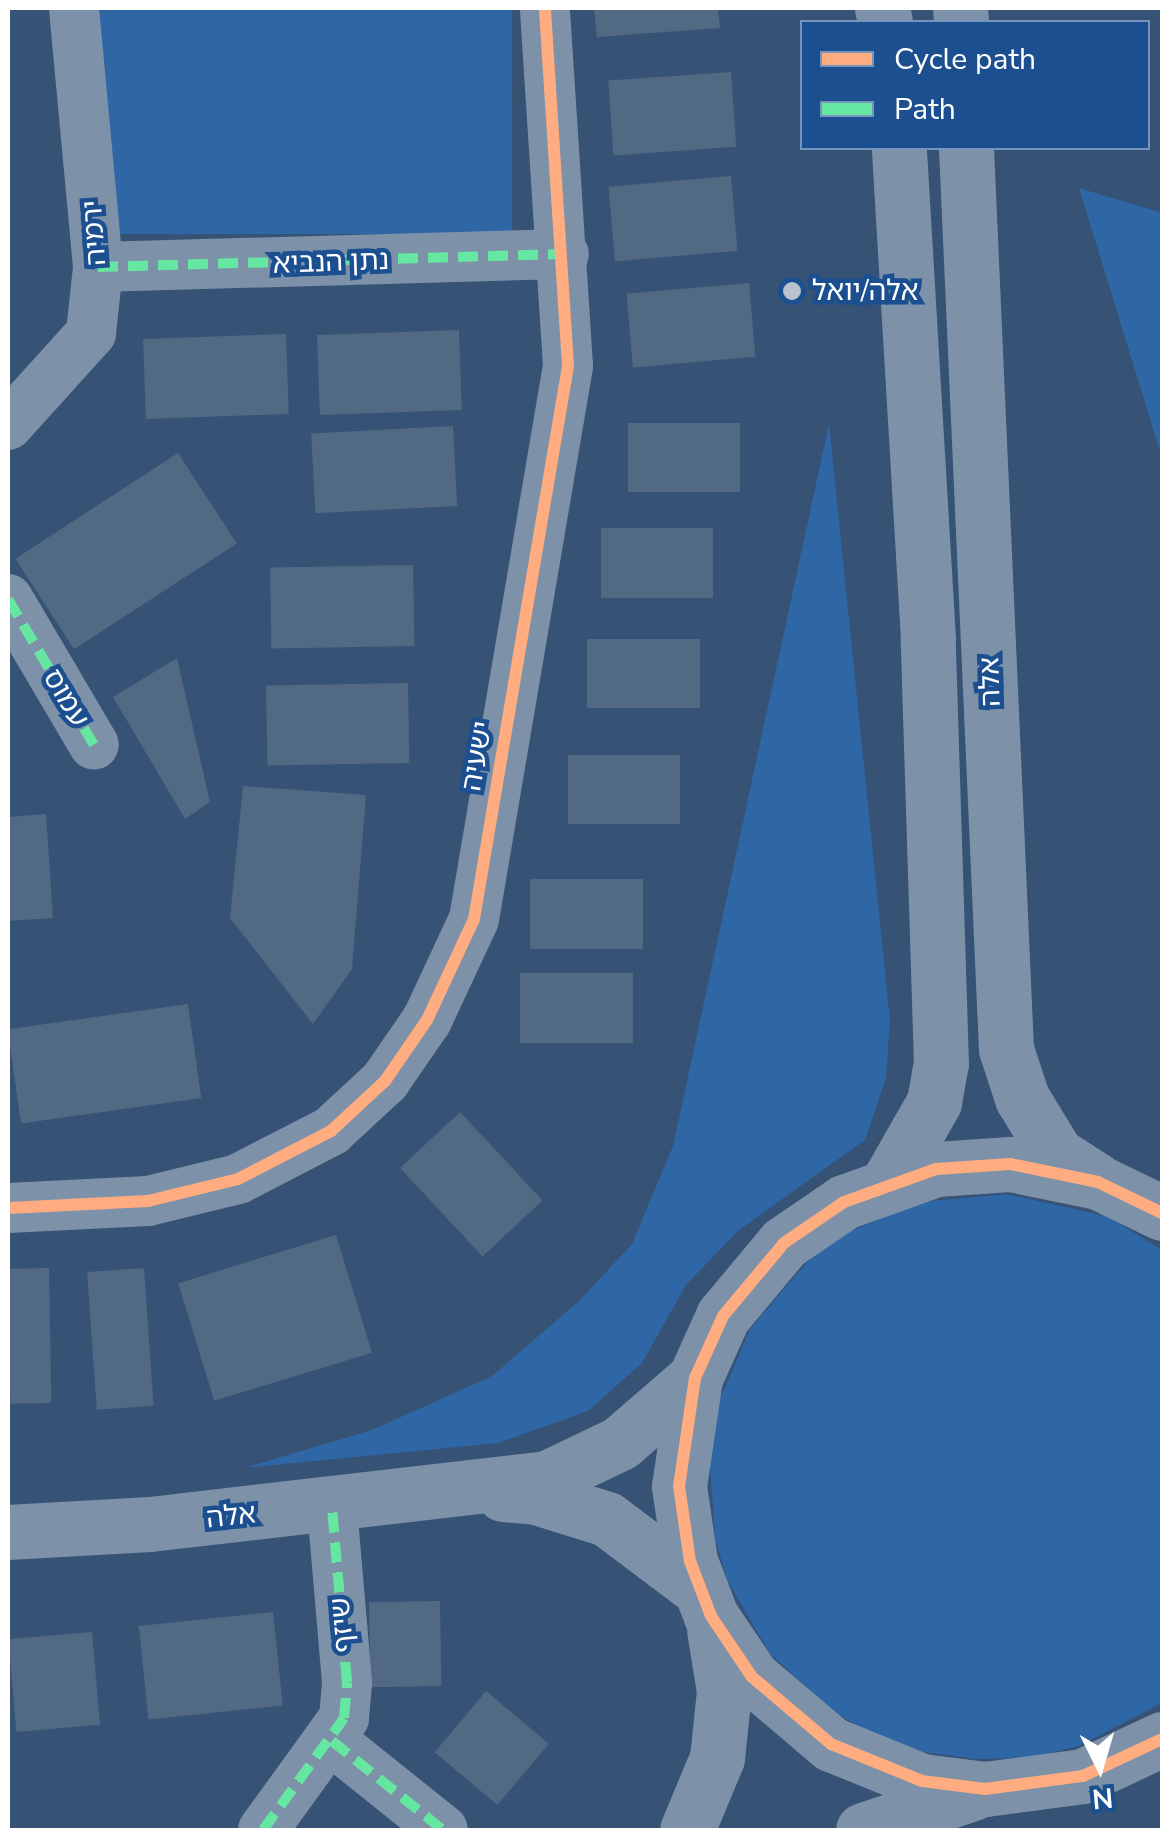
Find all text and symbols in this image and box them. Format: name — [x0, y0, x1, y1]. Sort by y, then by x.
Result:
legend — [800, 20, 1150, 150]
text: Cycle path — [894, 39, 1036, 80]
text: Path — [894, 89, 956, 130]
street label: ירמיה — [75, 199, 113, 267]
street label: נתן הנביא — [272, 243, 390, 281]
place label: אלה/יואל — [812, 274, 918, 308]
marker: אלה/יואל — [781, 280, 803, 302]
street label: אלה — [972, 657, 1008, 707]
street label: עמוס — [36, 663, 96, 733]
street label: ישעיה — [454, 718, 500, 794]
street label: אלה — [205, 1497, 257, 1535]
street label: שיזף — [323, 1596, 361, 1654]
north arrow — [1050, 1718, 1150, 1818]
text: N — [1091, 1778, 1115, 1818]

